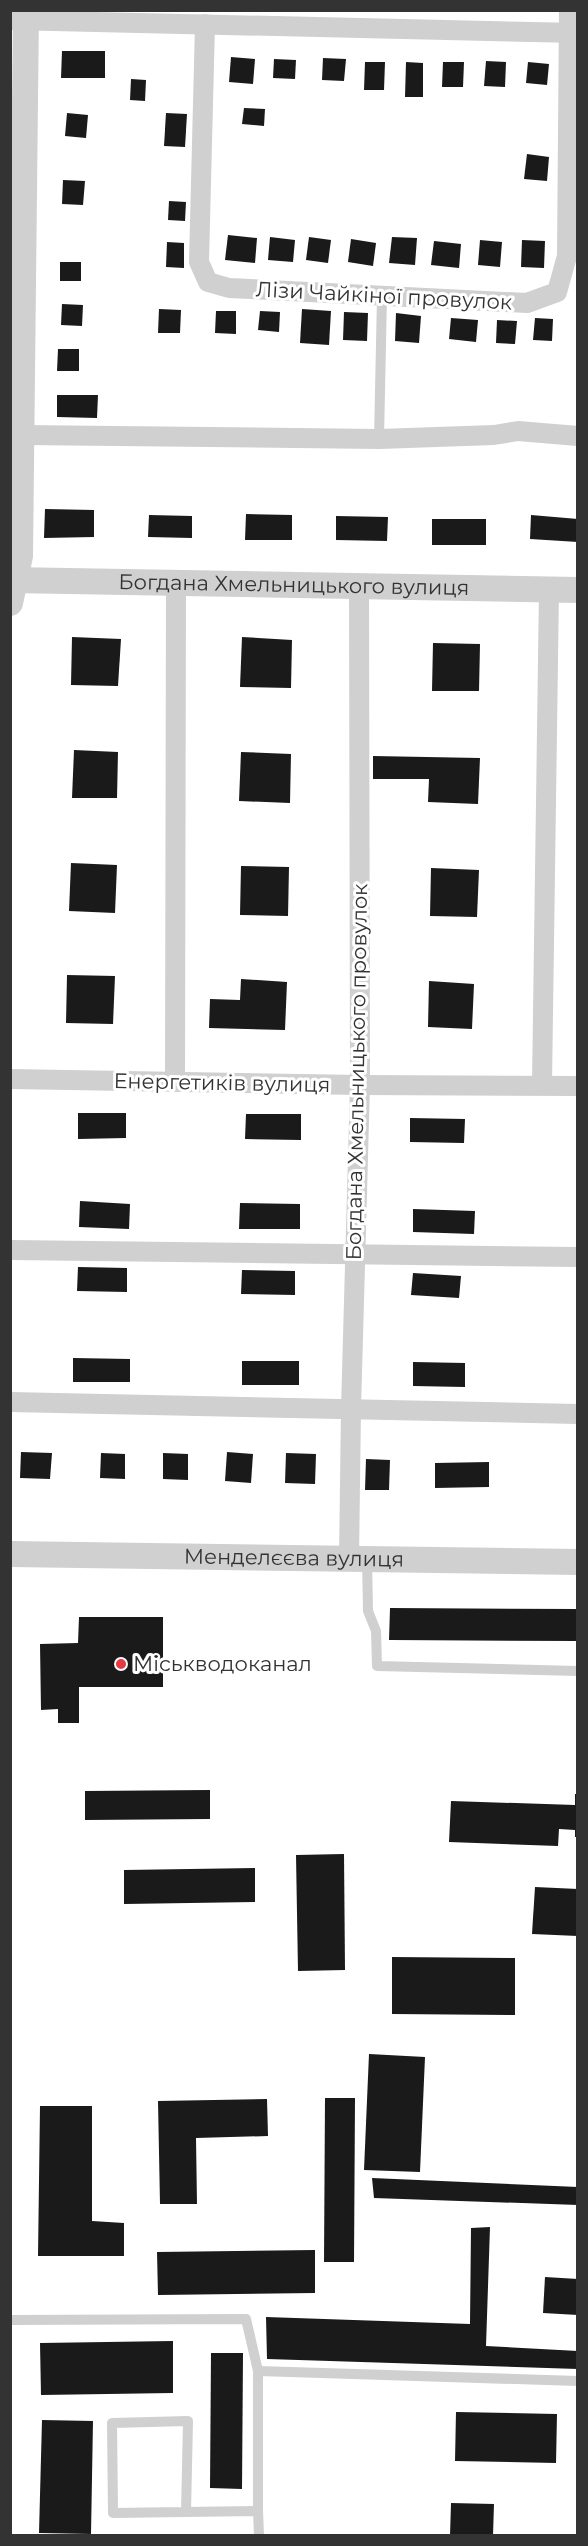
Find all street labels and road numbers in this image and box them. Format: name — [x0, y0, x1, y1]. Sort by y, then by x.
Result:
street label: Лізи Чайкіної провулок — [255, 276, 513, 315]
street label: Богдана Хмельницького вулиця — [118, 569, 470, 600]
street label: Богдана Хмельницького провулок — [341, 883, 372, 1261]
street label: Енергетиків вулиця — [113, 1068, 331, 1097]
street label: Менделєєва вулиця — [184, 1543, 404, 1572]

